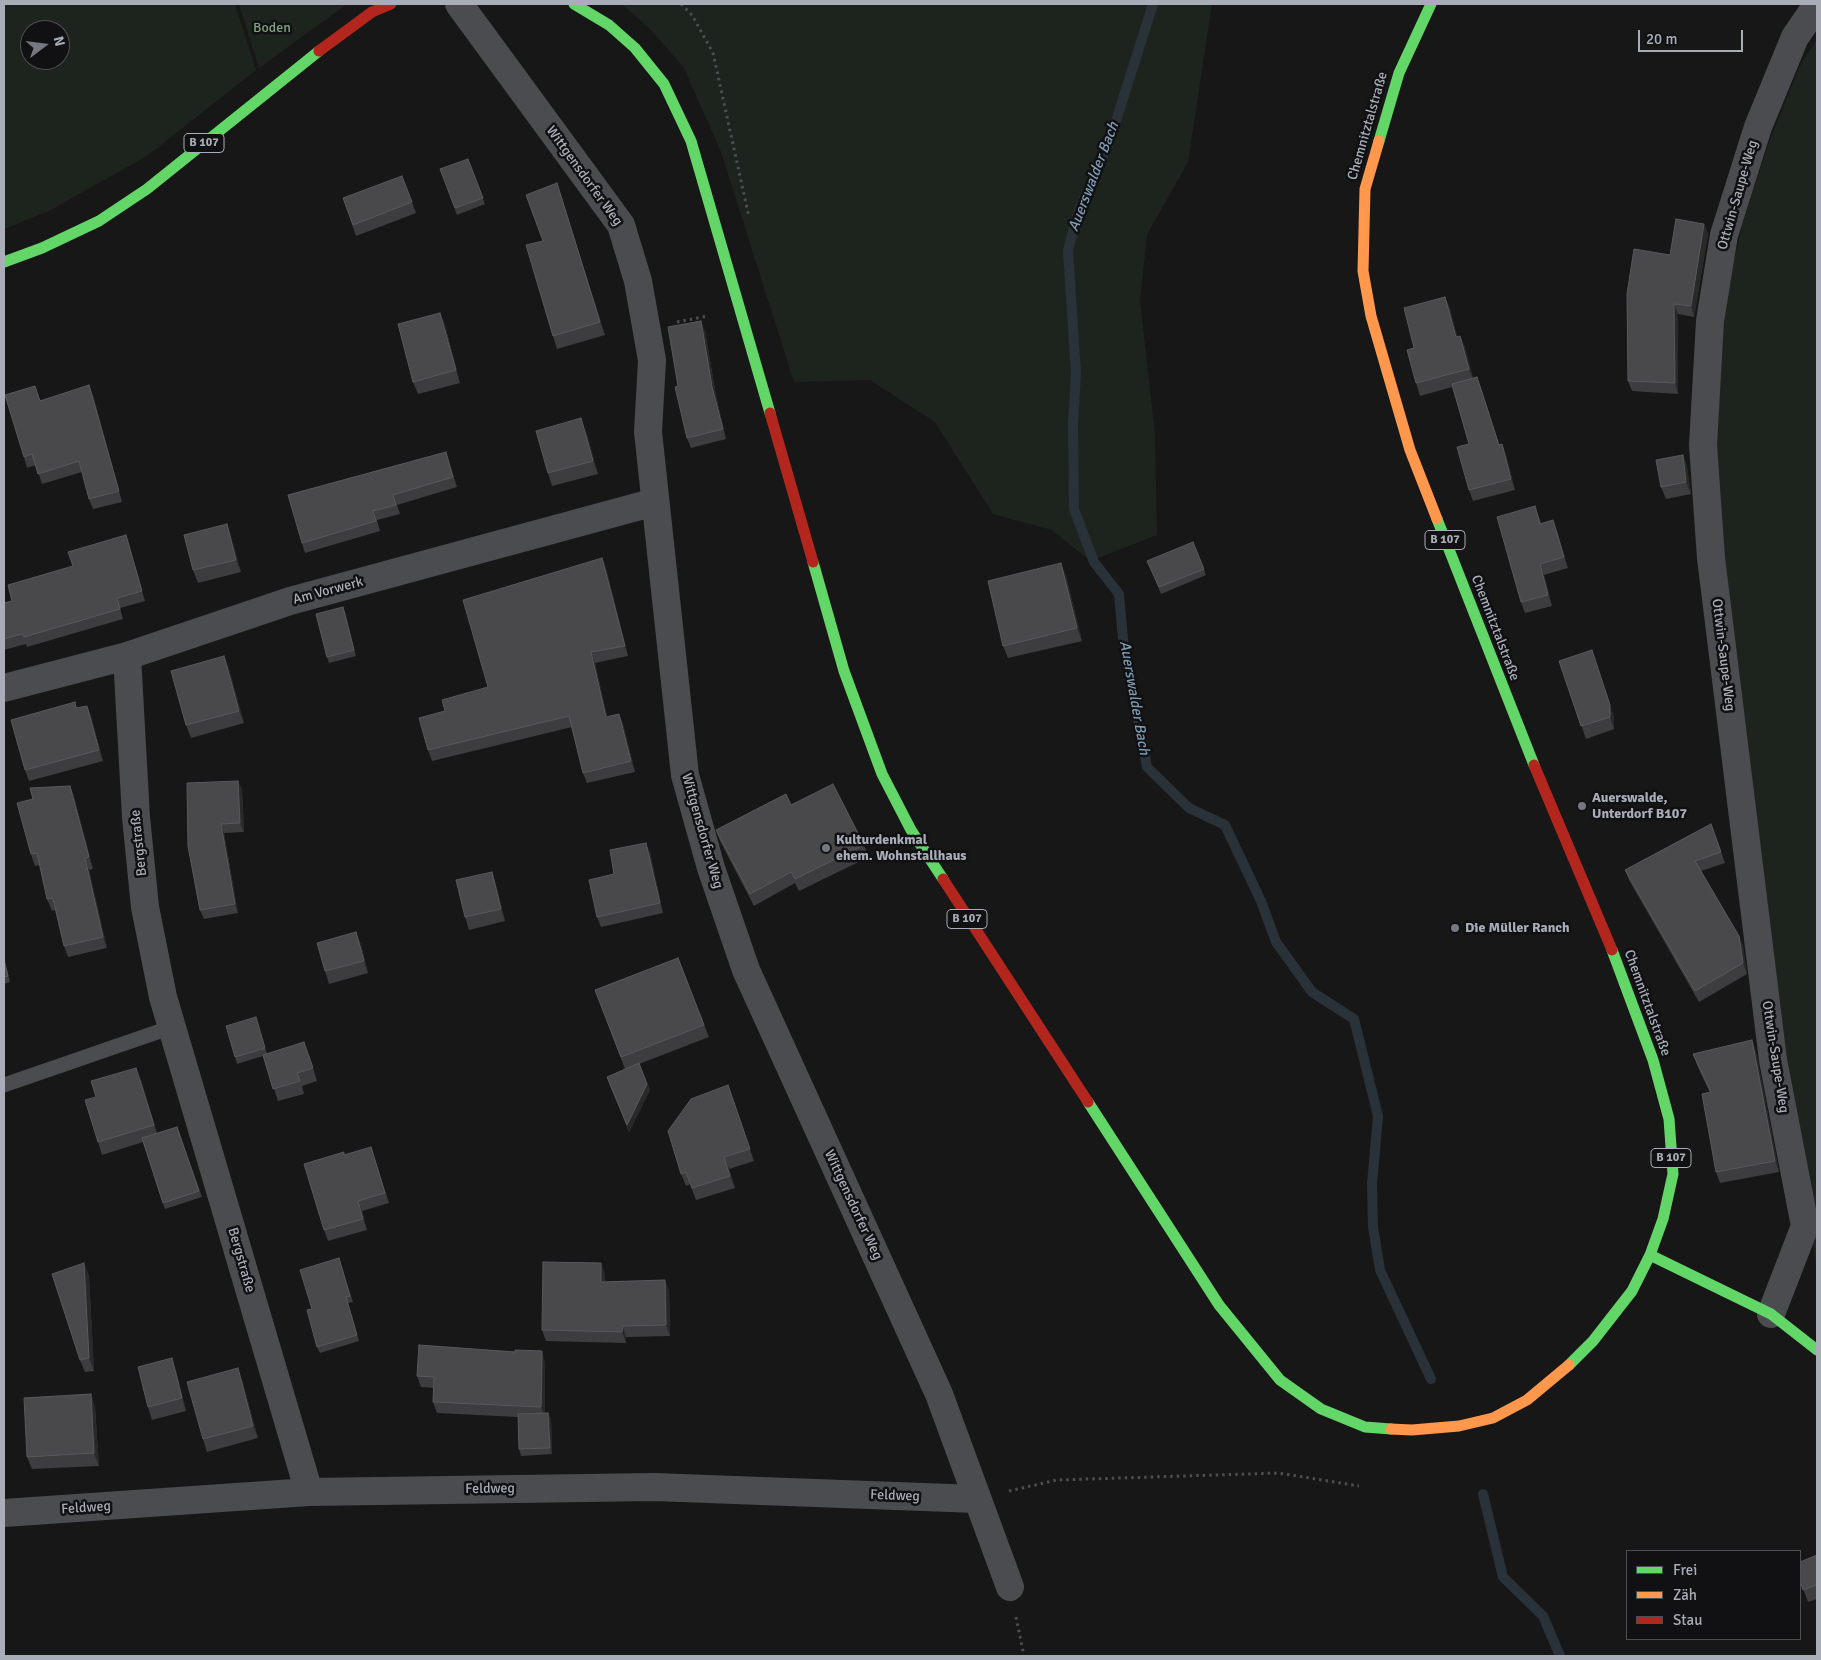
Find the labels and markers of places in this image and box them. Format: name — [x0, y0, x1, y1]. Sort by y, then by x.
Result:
place label: Auerswalde, Unterdorf B107 — [1592, 790, 1687, 822]
marker: Auerswalde, Unterdorf B107 — [1576, 800, 1588, 812]
place label: Kulturdenkmal ehem. Wohnstallhaus — [836, 832, 967, 864]
marker: Kulturdenkmal ehem. Wohnstallhaus — [820, 842, 832, 854]
place label: Die Müller Ranch — [1465, 920, 1570, 936]
marker: Die Müller Ranch — [1449, 922, 1461, 934]

